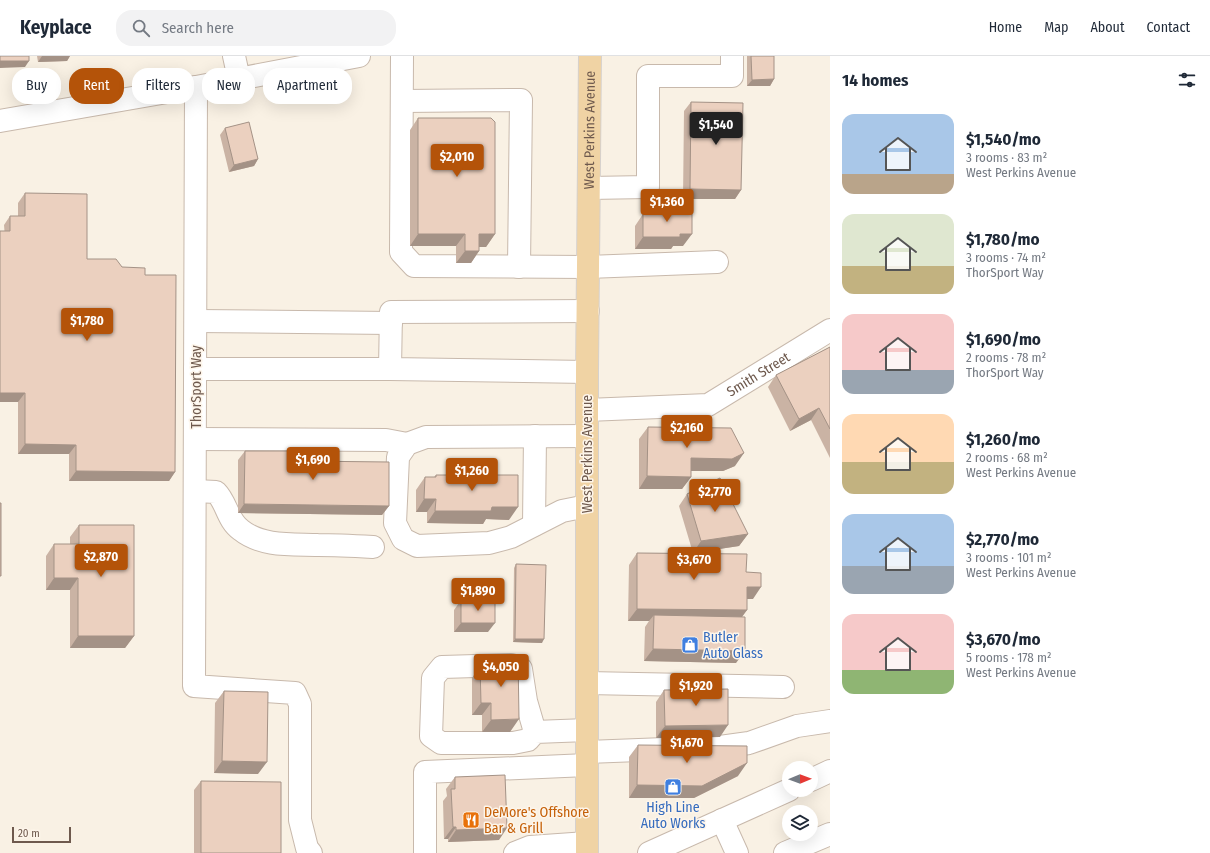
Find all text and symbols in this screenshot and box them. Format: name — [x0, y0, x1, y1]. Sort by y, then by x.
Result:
search box — [116, 10, 396, 46]
text: Keyplace — [20, 16, 92, 39]
icon: search — [130, 17, 152, 39]
text: Search here — [162, 19, 234, 37]
text: Home — [989, 19, 1022, 36]
text: Map — [1044, 19, 1068, 36]
text: About — [1090, 19, 1125, 36]
text: Contact — [1147, 19, 1190, 36]
chip: Buy — [12, 68, 61, 104]
chip: Rent — [69, 68, 124, 104]
chip: Filters — [132, 68, 194, 104]
chip: New — [202, 68, 255, 104]
chip: Apartment — [263, 68, 352, 104]
icon: filters — [1176, 69, 1198, 91]
text: 14 homes — [842, 70, 909, 91]
street label: West Perkins Avenue — [581, 71, 599, 189]
pin: $1,540 — [683, 112, 749, 146]
text: $1,540 — [699, 117, 733, 132]
text: $1,540/mo — [966, 129, 1041, 150]
icon: home — [874, 130, 922, 178]
pin: $2,010 — [424, 144, 490, 178]
text: $2,010 — [440, 149, 474, 164]
text: 3 rooms · 83 m² — [966, 150, 1047, 165]
text: West Perkins Avenue — [966, 165, 1076, 180]
pin: $1,360 — [634, 189, 700, 223]
text: $1,360 — [650, 194, 684, 209]
text: $1,780/mo — [966, 229, 1040, 250]
icon: home — [874, 230, 922, 278]
text: 3 rooms · 74 m² — [966, 250, 1046, 265]
text: ThorSport Way — [966, 265, 1044, 280]
pin: $1,780 — [54, 308, 120, 342]
text: $1,780 — [70, 313, 104, 328]
text: $1,690/mo — [966, 329, 1041, 350]
icon: home — [874, 330, 922, 378]
street label: ThorSport Way — [188, 344, 205, 429]
street label: Smith Street — [724, 349, 793, 400]
text: 2 rooms · 78 m² — [966, 350, 1046, 365]
text: ThorSport Way — [966, 365, 1044, 380]
street label: West Perkins Avenue — [579, 395, 596, 513]
pin: $2,160 — [654, 415, 720, 449]
text: $2,160 — [670, 420, 704, 435]
text: $1,260/mo — [966, 429, 1040, 450]
icon: home — [874, 430, 922, 478]
pin: $1,690 — [280, 447, 346, 481]
text: 2 rooms · 68 m² — [966, 450, 1048, 465]
text: $1,690 — [296, 452, 330, 467]
pin: $1,260 — [439, 458, 505, 492]
text: $1,260 — [455, 463, 489, 478]
text: West Perkins Avenue — [966, 465, 1076, 480]
pin: $2,770 — [682, 479, 748, 513]
text: $2,770 — [698, 484, 732, 499]
text: $2,770/mo — [966, 529, 1039, 550]
icon: home — [874, 530, 922, 578]
pin: $2,870 — [68, 544, 134, 578]
pin: $3,670 — [661, 547, 727, 581]
text: $2,870 — [84, 549, 118, 564]
text: 3 rooms · 101 m² — [966, 550, 1051, 565]
text: $3,670 — [677, 552, 711, 567]
text: West Perkins Avenue — [966, 565, 1076, 580]
pin: $1,890 — [445, 578, 511, 612]
text: $1,890 — [461, 583, 495, 598]
place label: Butler Auto Glass — [703, 629, 763, 662]
text: $3,670/mo — [966, 629, 1041, 650]
icon: home — [874, 630, 922, 678]
shop icon: Butler Auto Glass — [680, 635, 700, 655]
text: 5 rooms · 178 m² — [966, 650, 1052, 665]
pin: $4,050 — [468, 654, 534, 688]
text: $4,050 — [483, 659, 519, 674]
text: West Perkins Avenue — [966, 665, 1076, 680]
pin: $1,920 — [663, 673, 729, 707]
text: $1,920 — [679, 678, 713, 693]
pin: $1,670 — [654, 730, 720, 764]
text: $1,670 — [670, 735, 704, 750]
north arrow — [782, 761, 818, 797]
map controls — [782, 761, 818, 841]
shop icon: High Line Auto Works — [663, 777, 683, 797]
place label: High Line Auto Works — [641, 799, 705, 832]
place label: DeMore's Offshore Bar & Grill — [484, 804, 589, 837]
button: layers — [782, 805, 818, 841]
restaurant icon: DeMore's Offshore Bar & Grill — [461, 810, 481, 830]
scale bar — [12, 825, 71, 844]
text: 20 m — [18, 827, 40, 840]

